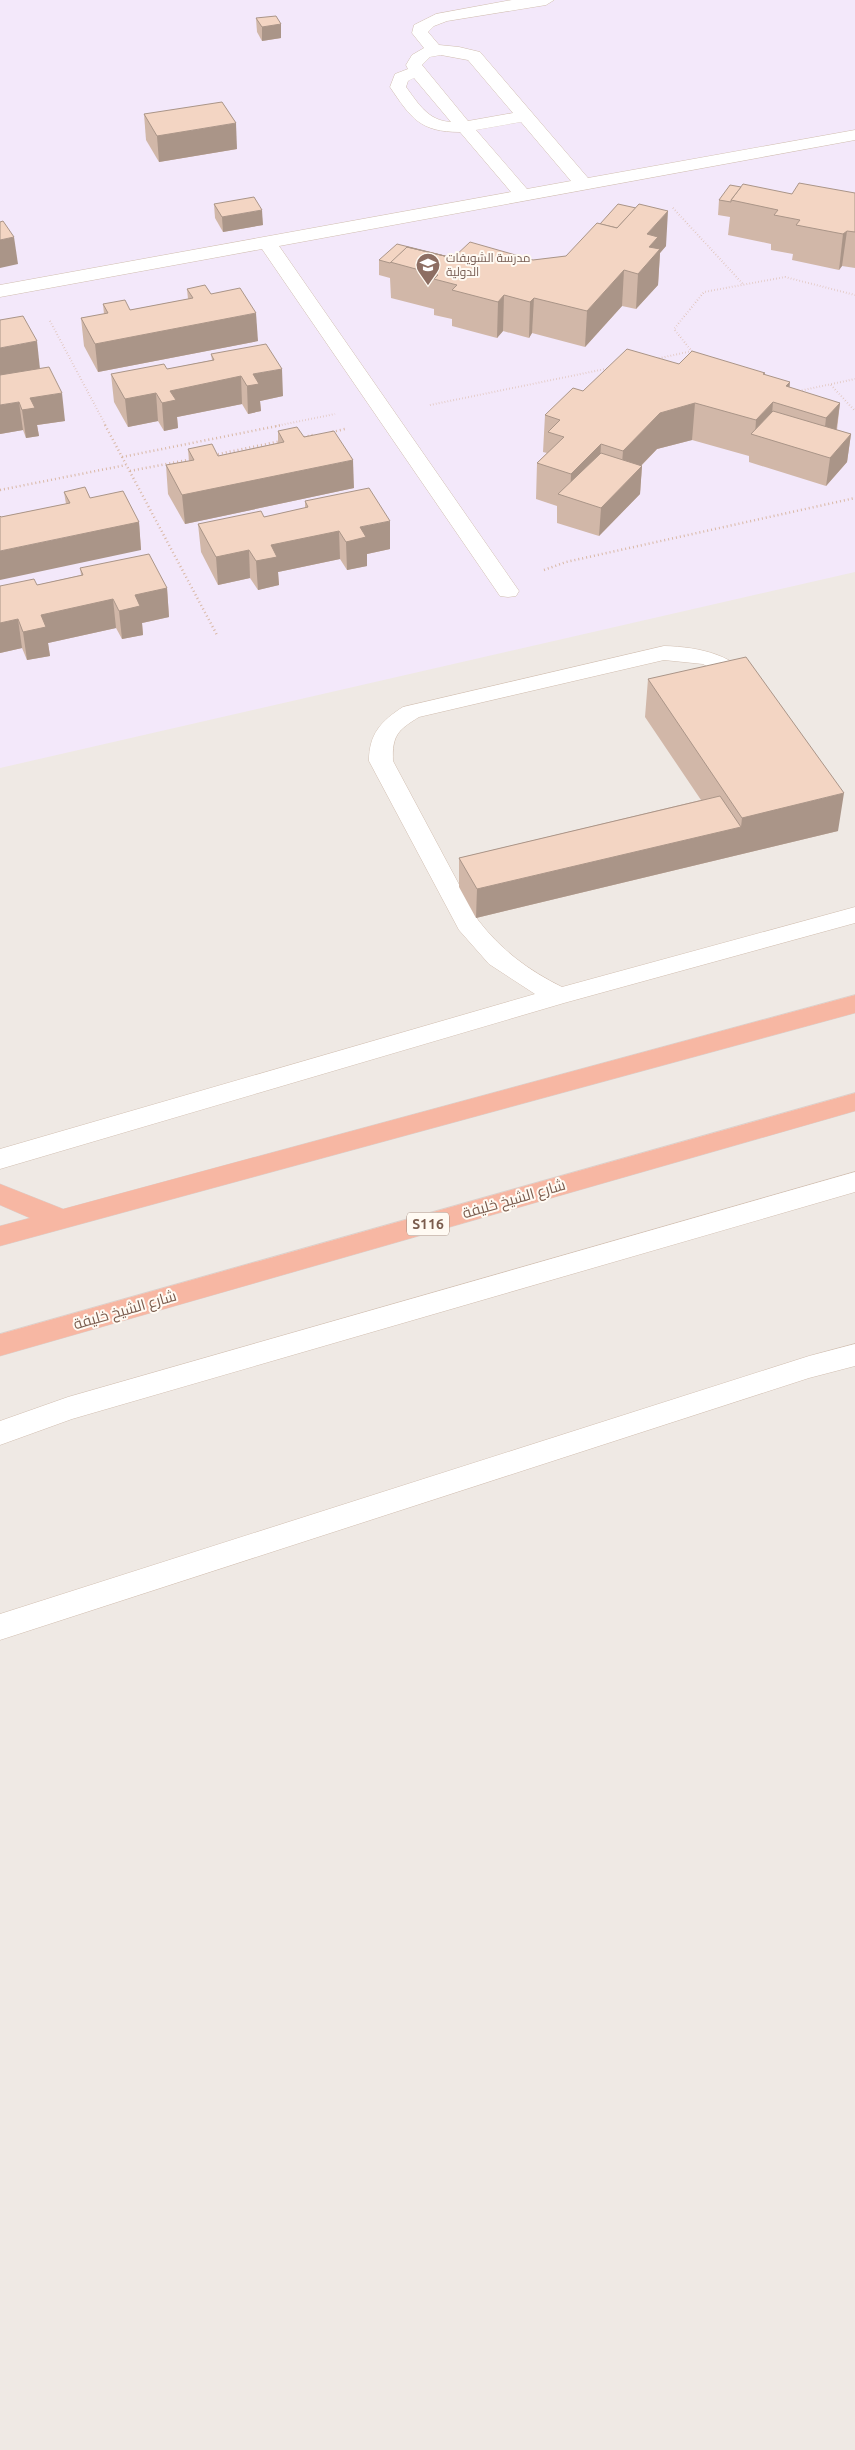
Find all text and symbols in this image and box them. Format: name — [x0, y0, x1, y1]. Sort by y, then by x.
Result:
place label: مدرسة الشويفات الدولية — [446, 251, 531, 279]
school or university icon: مدرسة الشويفات الدولية — [415, 252, 441, 286]
street label: شارع الشيخ خليفة — [460, 1176, 568, 1224]
road number: S116 — [407, 1212, 449, 1236]
street label: شارع الشيخ خليفة — [71, 1287, 179, 1335]

